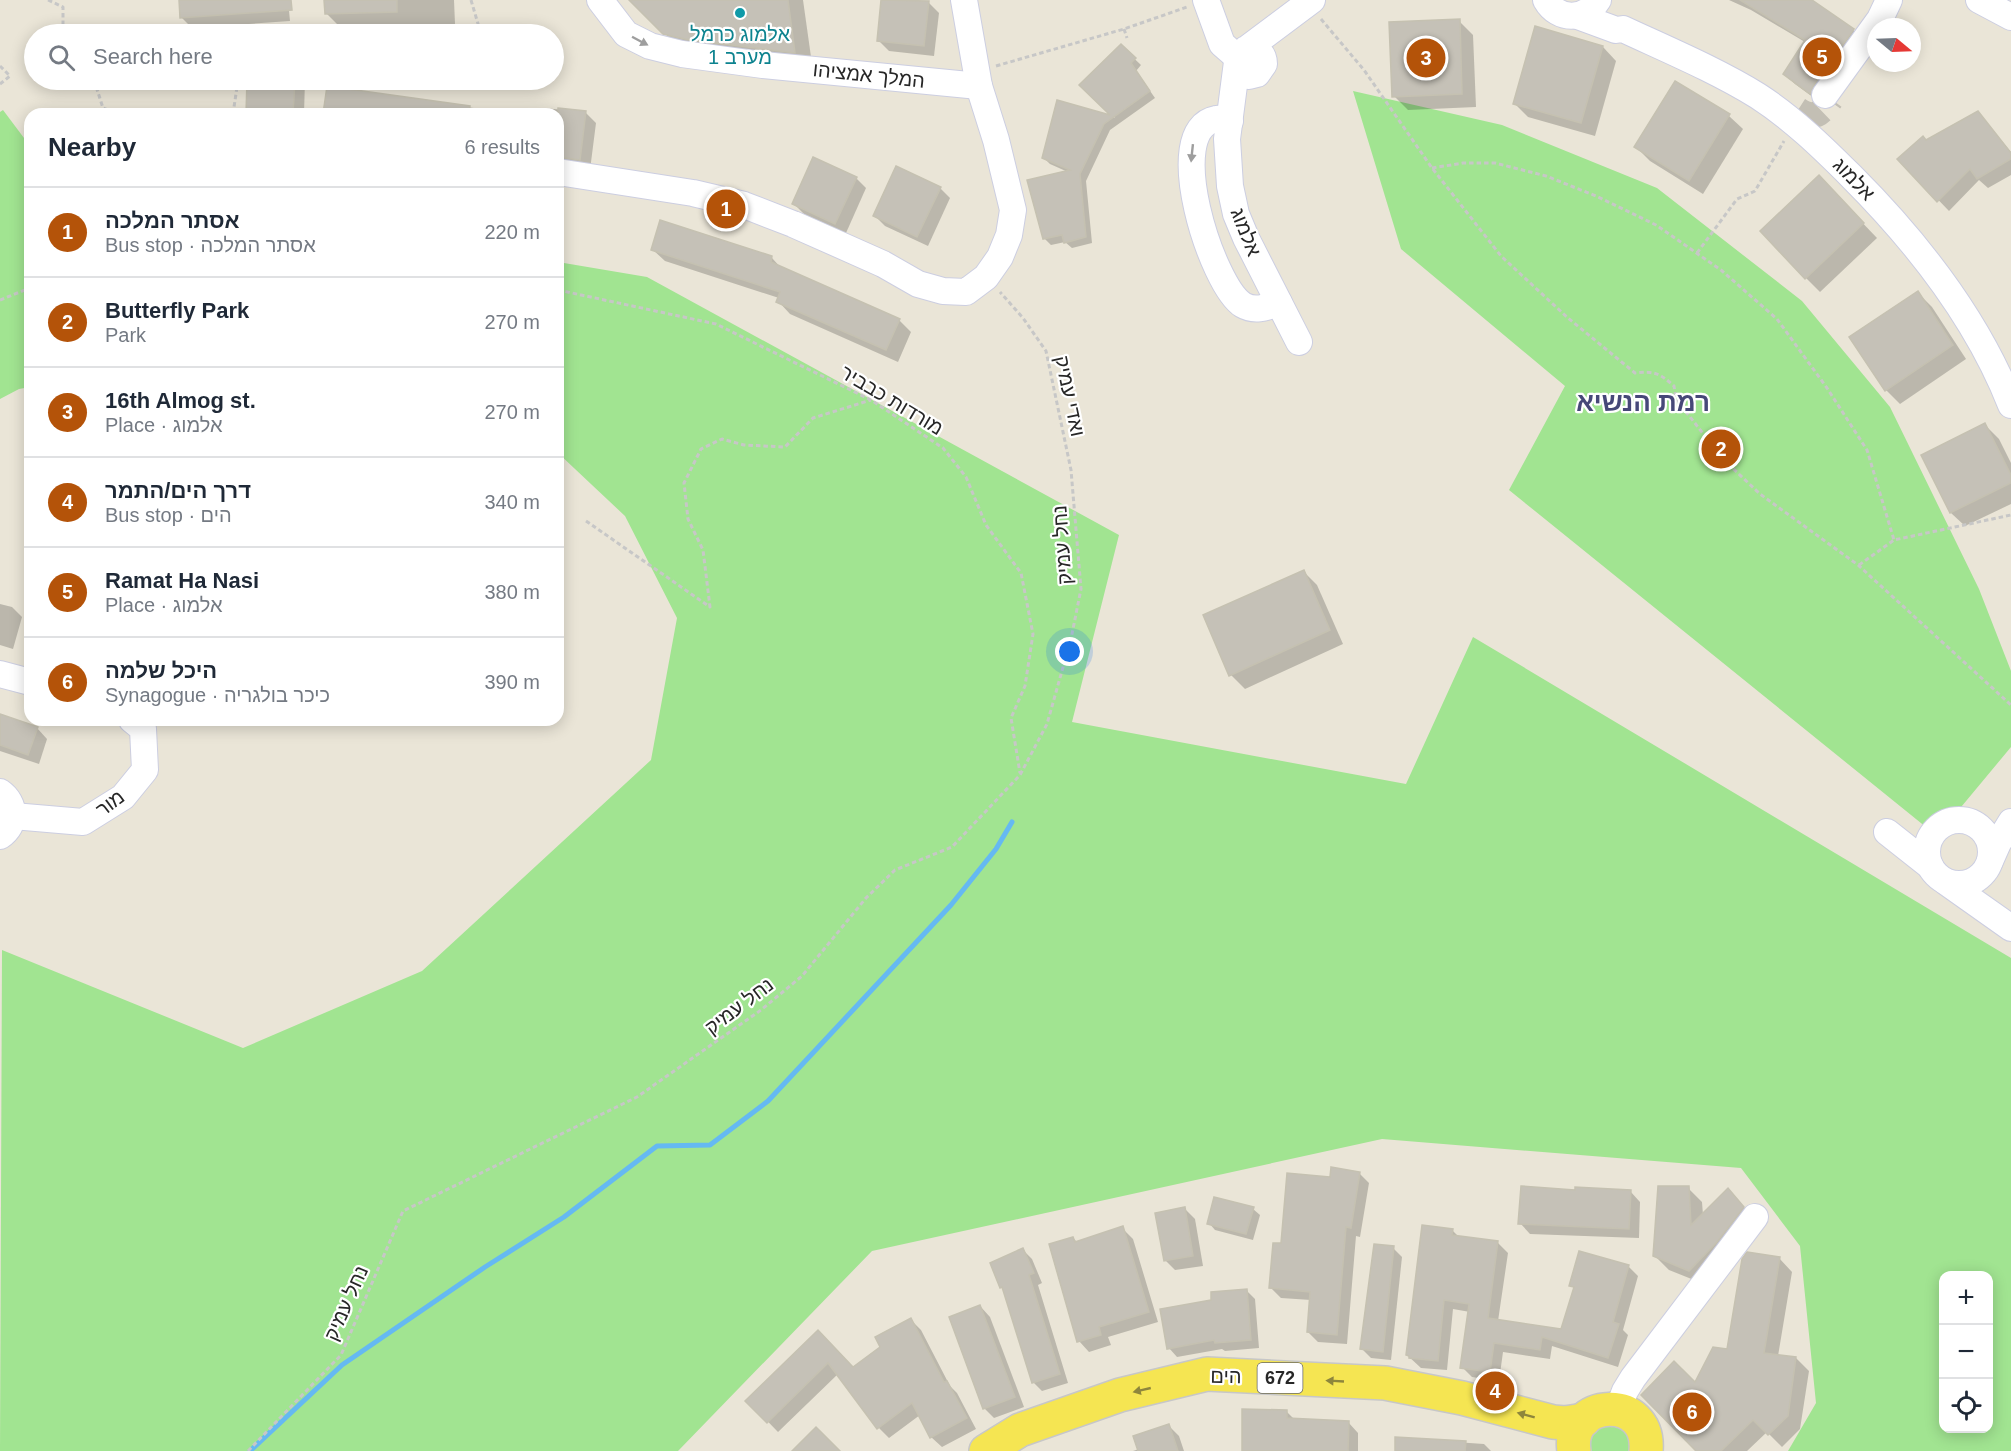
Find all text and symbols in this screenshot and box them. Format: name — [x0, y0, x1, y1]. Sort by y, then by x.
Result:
marker: אלמוג כרמל מערב 1 — [733, 6, 747, 20]
north arrow — [1867, 18, 1921, 72]
place label: אלמוג כרמל מערב 1 — [690, 23, 790, 68]
search box — [24, 24, 564, 90]
pin: 5 — [1802, 34, 1842, 80]
one-way arrow — [632, 36, 649, 46]
pin: 3 — [1406, 36, 1446, 80]
icon: search — [45, 41, 78, 74]
text: Search here — [93, 44, 213, 69]
street label: המלך אמציהו — [812, 58, 926, 92]
text: Nearby — [48, 132, 136, 162]
text: 6 results — [464, 136, 540, 158]
one-way arrow — [1187, 144, 1197, 163]
street label: אלמוג — [1829, 153, 1879, 205]
pin: 1 — [706, 186, 746, 232]
street label: אלמוג — [1226, 205, 1266, 260]
text: אסתר המלכה — [105, 208, 240, 233]
text: 1 — [62, 221, 73, 243]
text: 220 m — [484, 221, 540, 243]
text: Bus stop · אסתר המלכה — [105, 234, 316, 256]
text: Butterfly Park — [105, 298, 249, 323]
text: 2 — [62, 311, 73, 333]
text: 270 m — [484, 311, 540, 333]
text: Park — [105, 324, 146, 346]
street label: ואדי עמיק — [1051, 354, 1089, 438]
street label: מורדות כבביר — [837, 361, 947, 439]
district label: רמת הנשיא — [1576, 387, 1710, 417]
text: 16th Almog st. — [105, 388, 256, 413]
text: 3 — [62, 401, 73, 423]
text: 270 m — [484, 401, 540, 423]
text: Place · אלמוג — [105, 414, 223, 436]
pin: 2 — [1702, 426, 1740, 472]
text: דרך הים/התמר — [105, 478, 251, 503]
text: 4 — [62, 491, 73, 513]
text: 340 m — [484, 491, 540, 513]
text: Bus stop · הים — [105, 504, 232, 526]
street label: נחל עמיק — [1048, 505, 1076, 585]
text: Ramat Ha Nasi — [105, 568, 259, 593]
text: 5 — [62, 581, 73, 603]
text: 380 m — [484, 581, 540, 603]
text: Place · אלמוג — [105, 594, 223, 616]
your location — [1055, 637, 1084, 666]
text: היכל שלמה — [105, 658, 217, 683]
text: 6 — [62, 671, 73, 693]
text: 390 m — [484, 671, 540, 693]
text: Synagogue · כיכר בולגריה — [105, 684, 330, 706]
street label: מור — [92, 785, 128, 821]
street label: נחל עמיק — [701, 973, 777, 1039]
street label: נחל עמיק — [320, 1262, 372, 1344]
map controls — [1939, 1271, 1993, 1433]
button: + — [1939, 1271, 1993, 1325]
button: − — [1939, 1325, 1993, 1379]
road number: 672 — [1258, 1363, 1302, 1393]
street label: הים — [1210, 1365, 1242, 1387]
pin: 4 — [1476, 1368, 1514, 1414]
one-way arrow — [1325, 1377, 1344, 1386]
button: locate — [1939, 1379, 1993, 1433]
one-way arrow — [1133, 1385, 1151, 1395]
pin: 6 — [1672, 1390, 1712, 1434]
one-way arrow — [1517, 1410, 1535, 1419]

